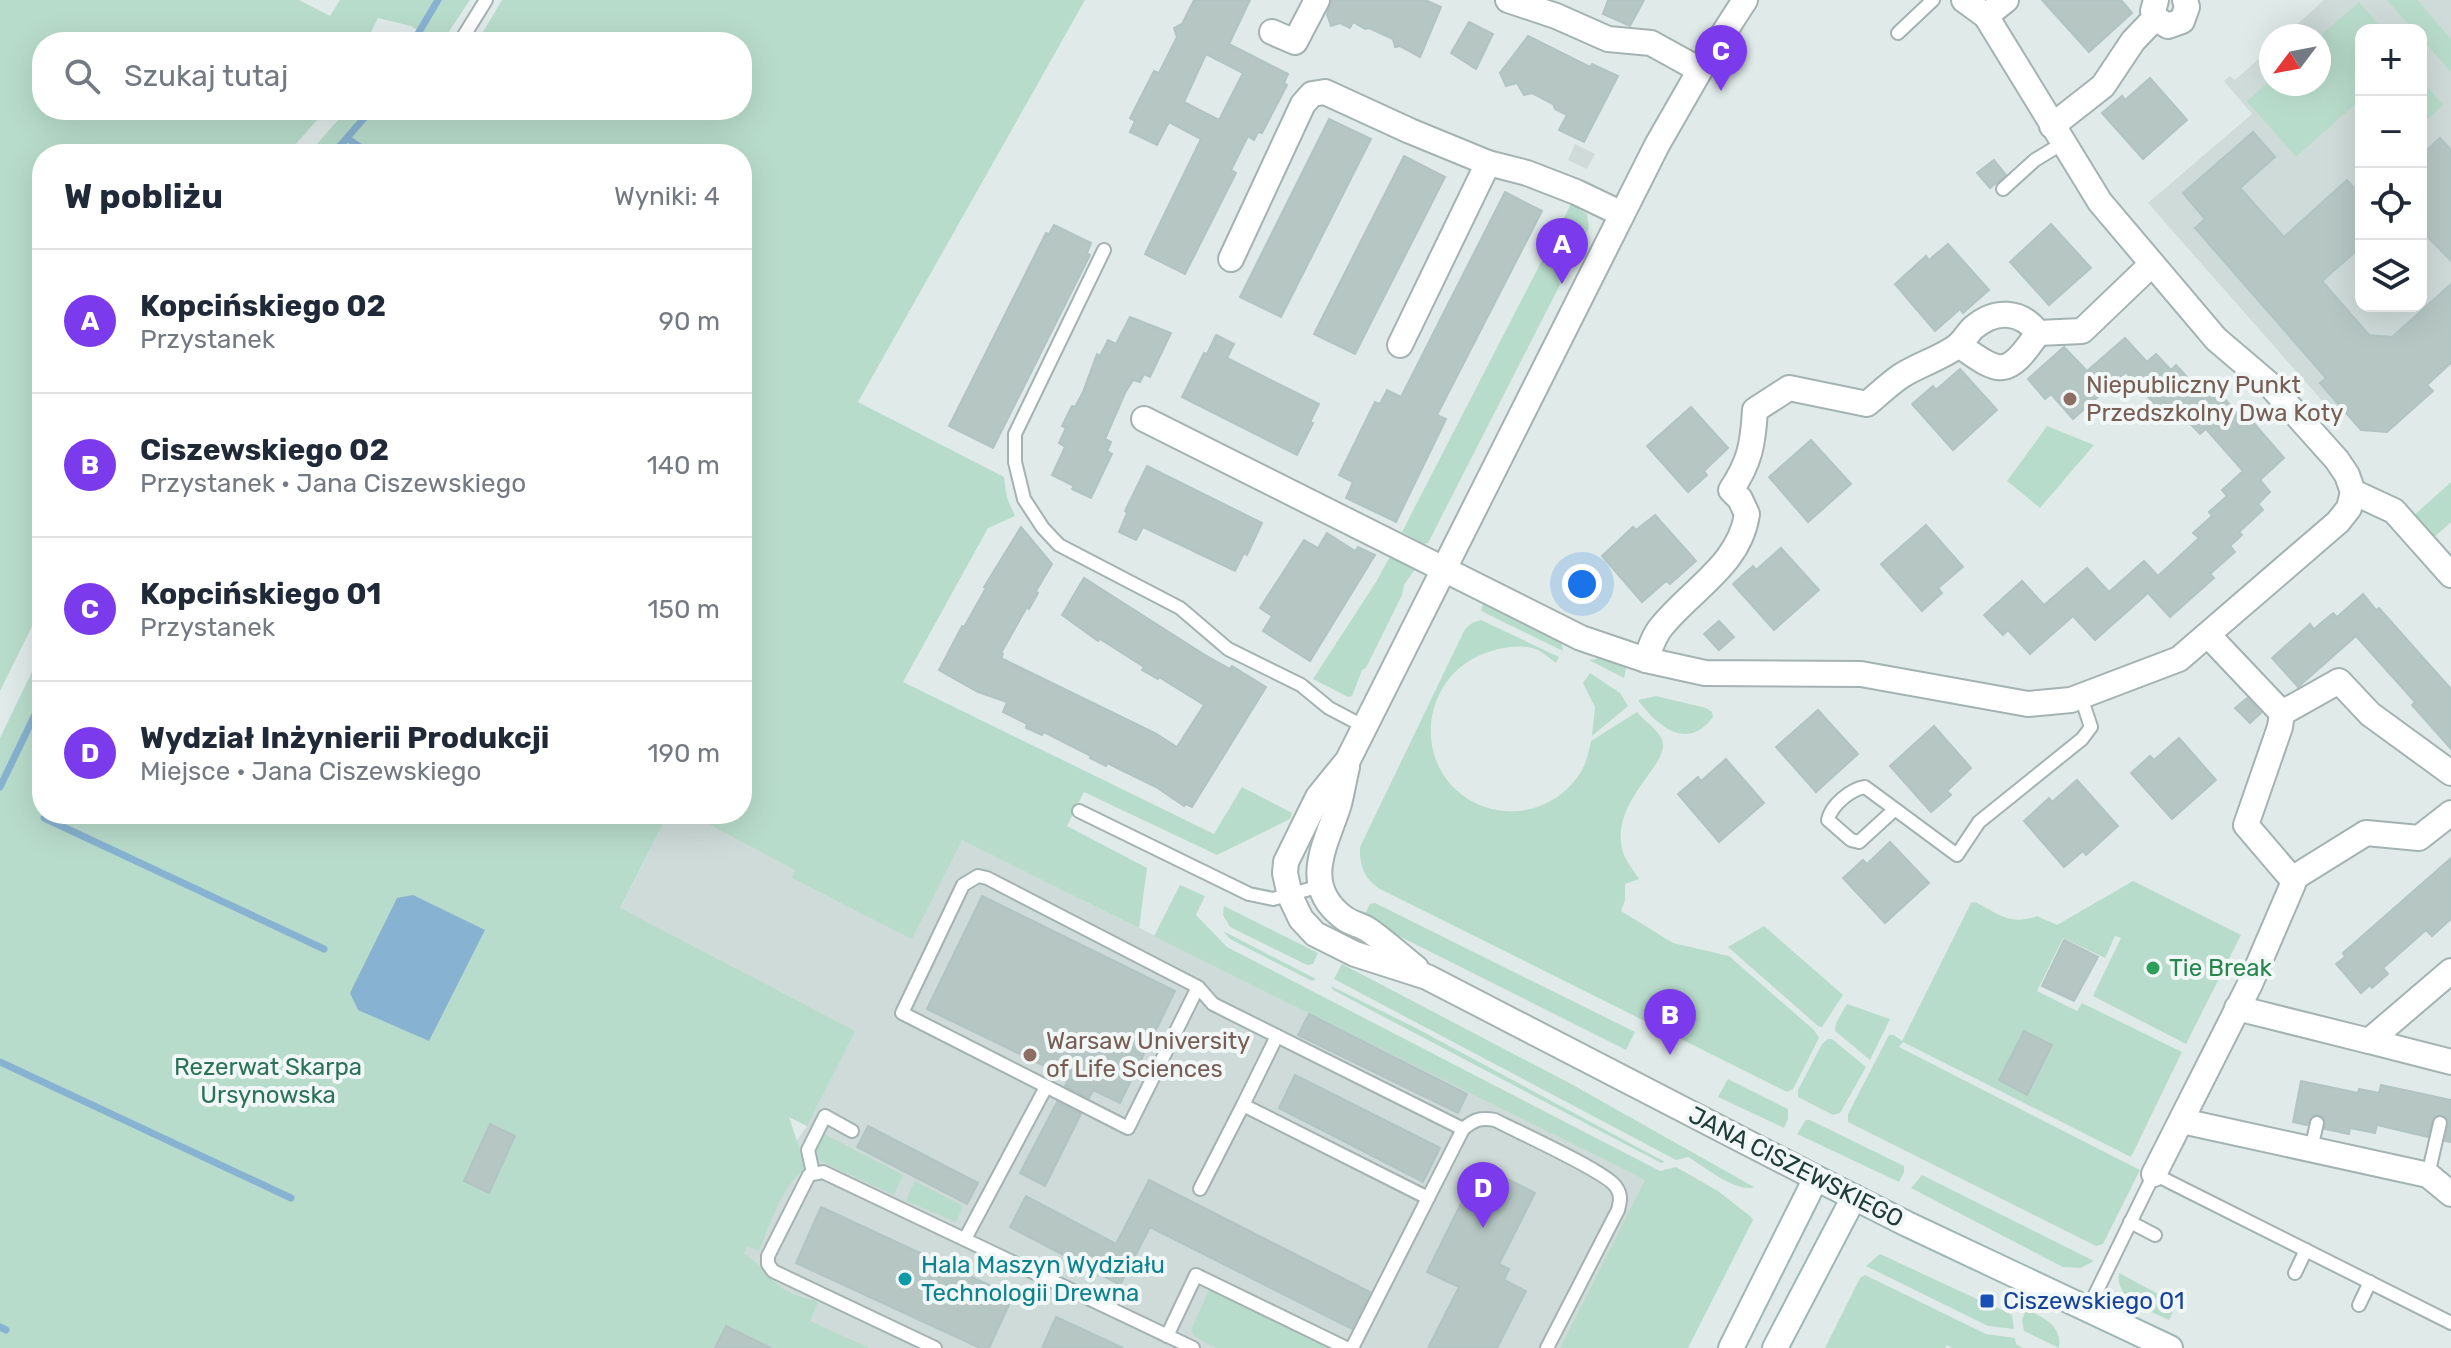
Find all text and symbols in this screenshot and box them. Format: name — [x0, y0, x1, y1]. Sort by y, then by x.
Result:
north arrow — [2259, 24, 2331, 96]
map controls — [2355, 24, 2427, 312]
button: + — [2355, 24, 2427, 96]
pin: C — [1695, 25, 1747, 91]
search box — [32, 32, 752, 120]
icon: search — [60, 54, 104, 98]
text: Szukaj tutaj — [124, 58, 288, 94]
button: − — [2355, 96, 2427, 168]
button: locate — [2355, 168, 2427, 240]
text: W pobliżu — [64, 176, 223, 217]
text: Wyniki: 4 — [614, 181, 720, 212]
pin: A — [1536, 218, 1588, 284]
button: layers — [2355, 240, 2427, 312]
text: Kopcińskiego 02 — [140, 288, 386, 324]
text: A — [81, 306, 99, 337]
text: 90 m — [659, 306, 720, 337]
text: Przystanek — [140, 324, 275, 355]
place label: Niepubliczny Punkt Przedszkolny Dwa Koty — [2086, 371, 2343, 427]
marker: Niepubliczny Punkt Przedszkolny Dwa Koty — [2061, 390, 2079, 408]
text: Ciszewskiego 02 — [140, 432, 389, 468]
text: B — [81, 450, 99, 481]
text: 140 m — [647, 450, 720, 481]
text: Przystanek · Jana Ciszewskiego — [140, 468, 526, 499]
your location — [1562, 564, 1602, 604]
text: Kopcińskiego 01 — [140, 576, 381, 612]
text: C — [81, 594, 99, 625]
text: 150 m — [647, 594, 720, 625]
text: Przystanek — [140, 612, 275, 643]
text: Wydział Inżynierii Produkcji — [140, 720, 549, 756]
text: D — [81, 738, 99, 769]
text: 190 m — [647, 738, 720, 769]
text: Miejsce · Jana Ciszewskiego — [140, 756, 481, 787]
place label: Tie Break — [2169, 954, 2273, 982]
marker: Tie Break — [2144, 959, 2162, 977]
pin: B — [1644, 989, 1696, 1055]
place label: Warsaw University of Life Sciences — [1046, 1027, 1250, 1083]
marker: Warsaw University of Life Sciences — [1021, 1046, 1039, 1064]
park label: Rezerwat Skarpa Ursynowska — [174, 1053, 362, 1109]
street label: JANA CISZEWSKIEGO — [1684, 1101, 1908, 1233]
pin: D — [1457, 1162, 1509, 1228]
place label: Hala Maszyn Wydziału Technologii Drewna — [921, 1251, 1165, 1307]
marker: Hala Maszyn Wydziału Technologii Drewna — [896, 1270, 914, 1288]
place label: Ciszewskiego 01 — [2003, 1287, 2185, 1315]
marker: Ciszewskiego 01 — [1978, 1292, 1996, 1310]

